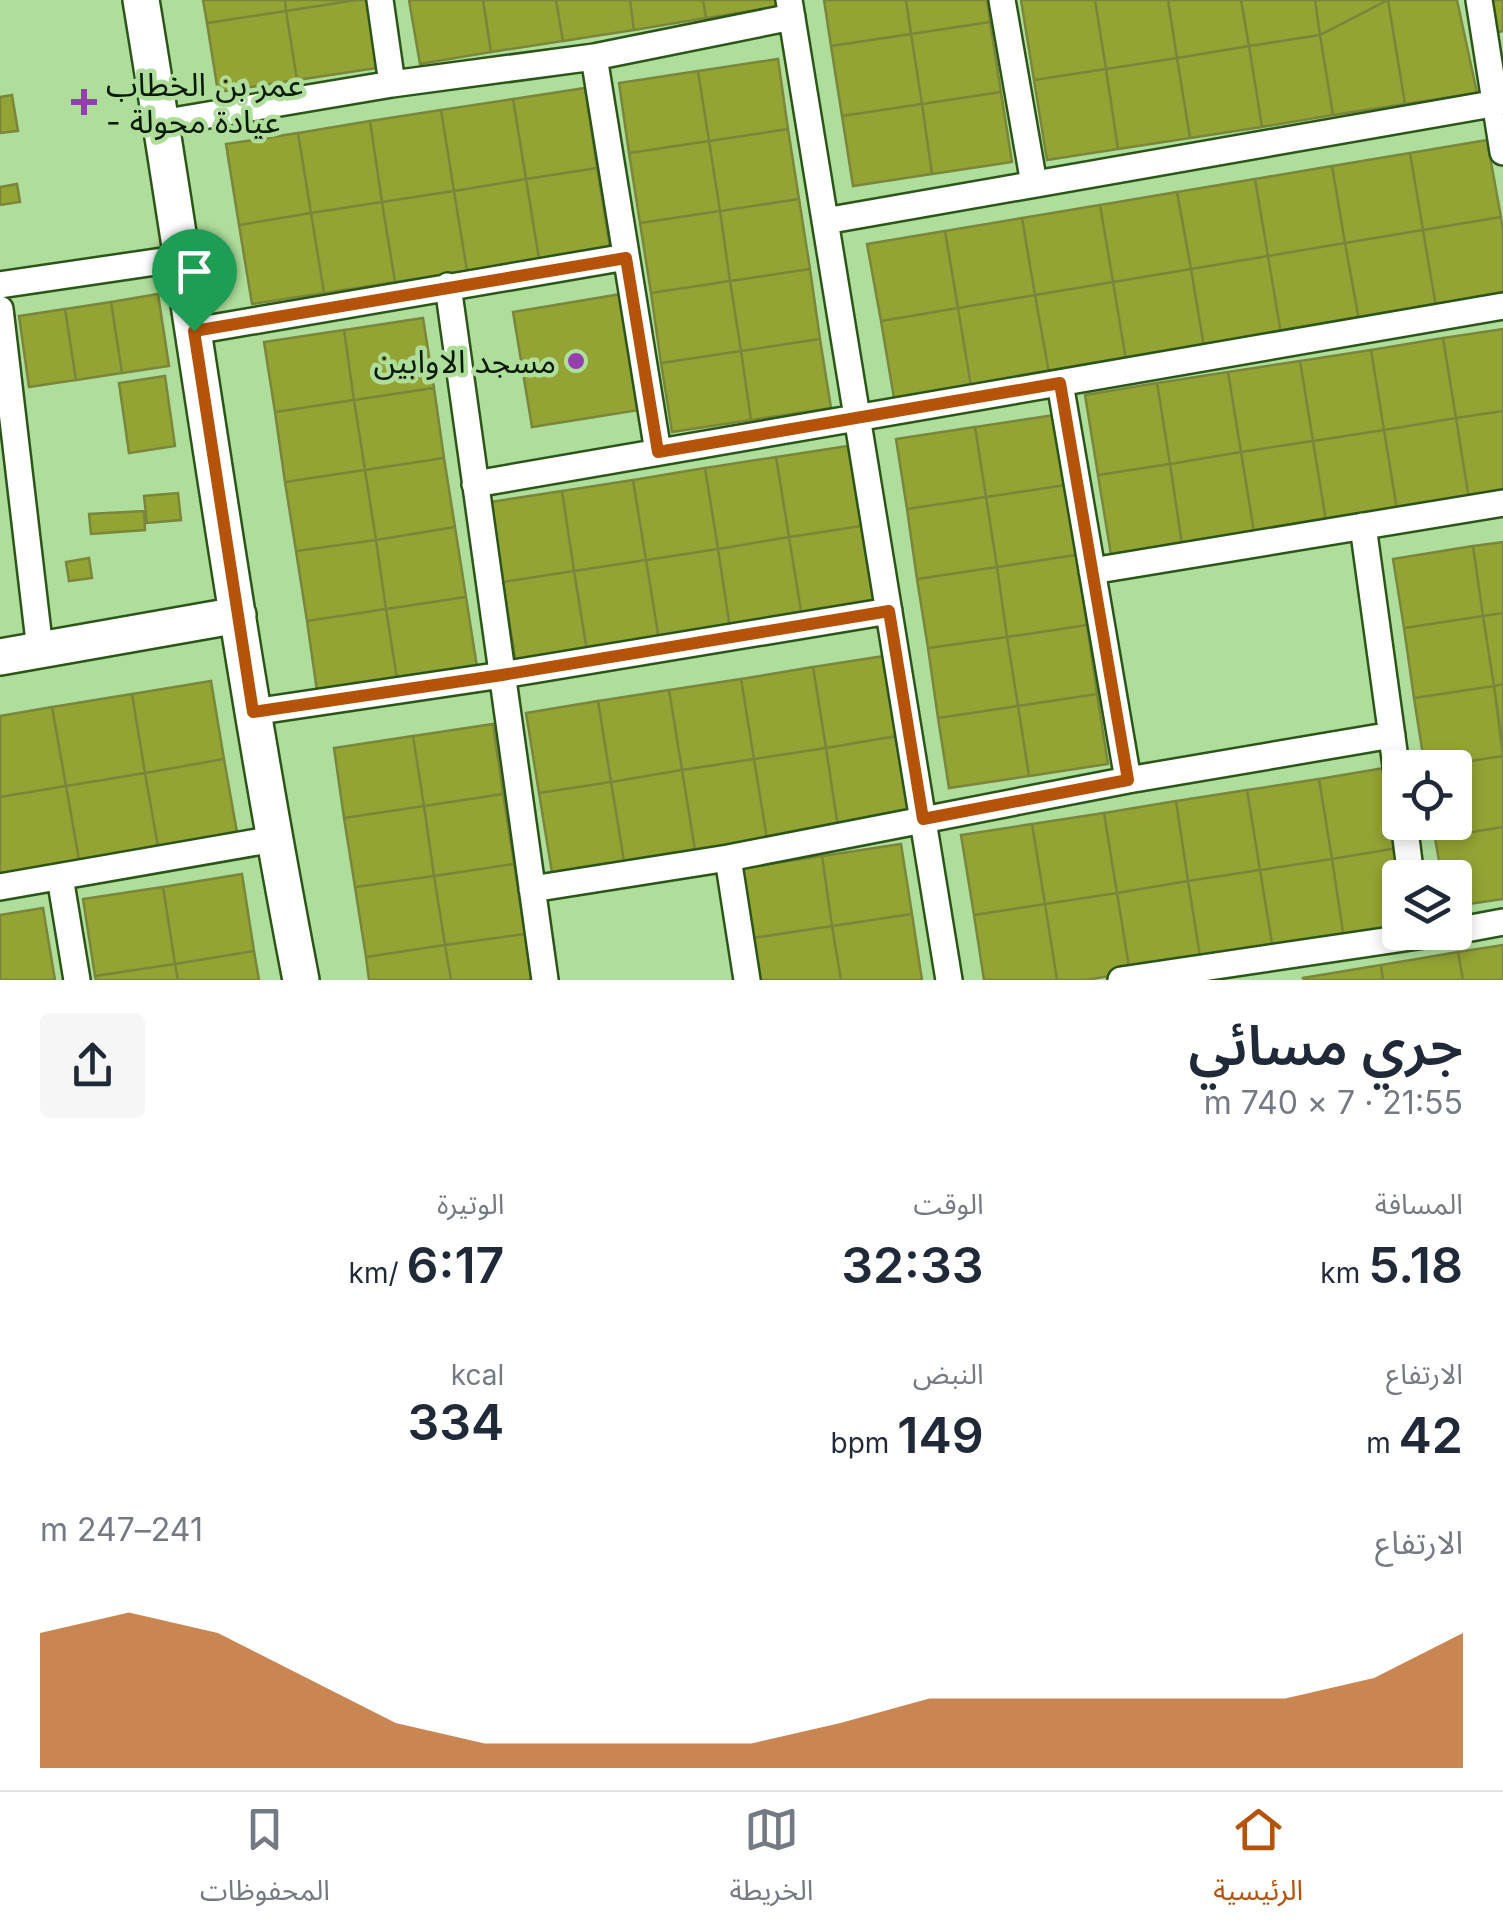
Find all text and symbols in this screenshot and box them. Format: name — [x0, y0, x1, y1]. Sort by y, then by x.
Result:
place label: عمر بن الخطاب - عيادة محولة — [106, 65, 303, 141]
marker: عمر بن الخطاب - عيادة محولة — [71, 89, 97, 115]
pin — [152, 229, 237, 332]
icon: arrive — [167, 244, 222, 299]
place label: مسجد الاوابين — [374, 342, 556, 381]
marker: مسجد الاوابين — [565, 350, 587, 372]
map controls — [1382, 750, 1472, 950]
button: locate — [1382, 750, 1472, 840]
button: layers — [1382, 860, 1472, 950]
text: جري مسائي — [1188, 1012, 1463, 1078]
button: share — [40, 1013, 145, 1118]
text: 21:55 · 7 × 740 m — [1204, 1083, 1463, 1122]
text: الوتيرة — [437, 1187, 504, 1221]
text: الوقت — [913, 1187, 984, 1221]
text: المسافة — [1375, 1187, 1463, 1221]
text: 6:17 — [406, 1235, 504, 1295]
text: 32:33 — [841, 1235, 984, 1295]
text: 5.18 — [1368, 1235, 1463, 1295]
text: /km — [349, 1256, 406, 1290]
text: km — [1320, 1256, 1368, 1290]
text: النبض — [913, 1357, 984, 1391]
text: الارتفاع — [1386, 1357, 1463, 1391]
text: kcal — [451, 1358, 504, 1392]
text: 334 — [407, 1392, 504, 1452]
text: 149 — [897, 1405, 984, 1465]
text: 42 — [1399, 1405, 1463, 1465]
text: bpm — [831, 1426, 897, 1460]
text: m — [1366, 1426, 1399, 1460]
text: 241–247 m — [40, 1510, 203, 1549]
text: الارتفاع — [1375, 1523, 1463, 1562]
tab: المحفوظات — [200, 1802, 330, 1921]
tab: الخريطة — [730, 1802, 813, 1921]
tab: الرئيسية — [1213, 1802, 1303, 1921]

